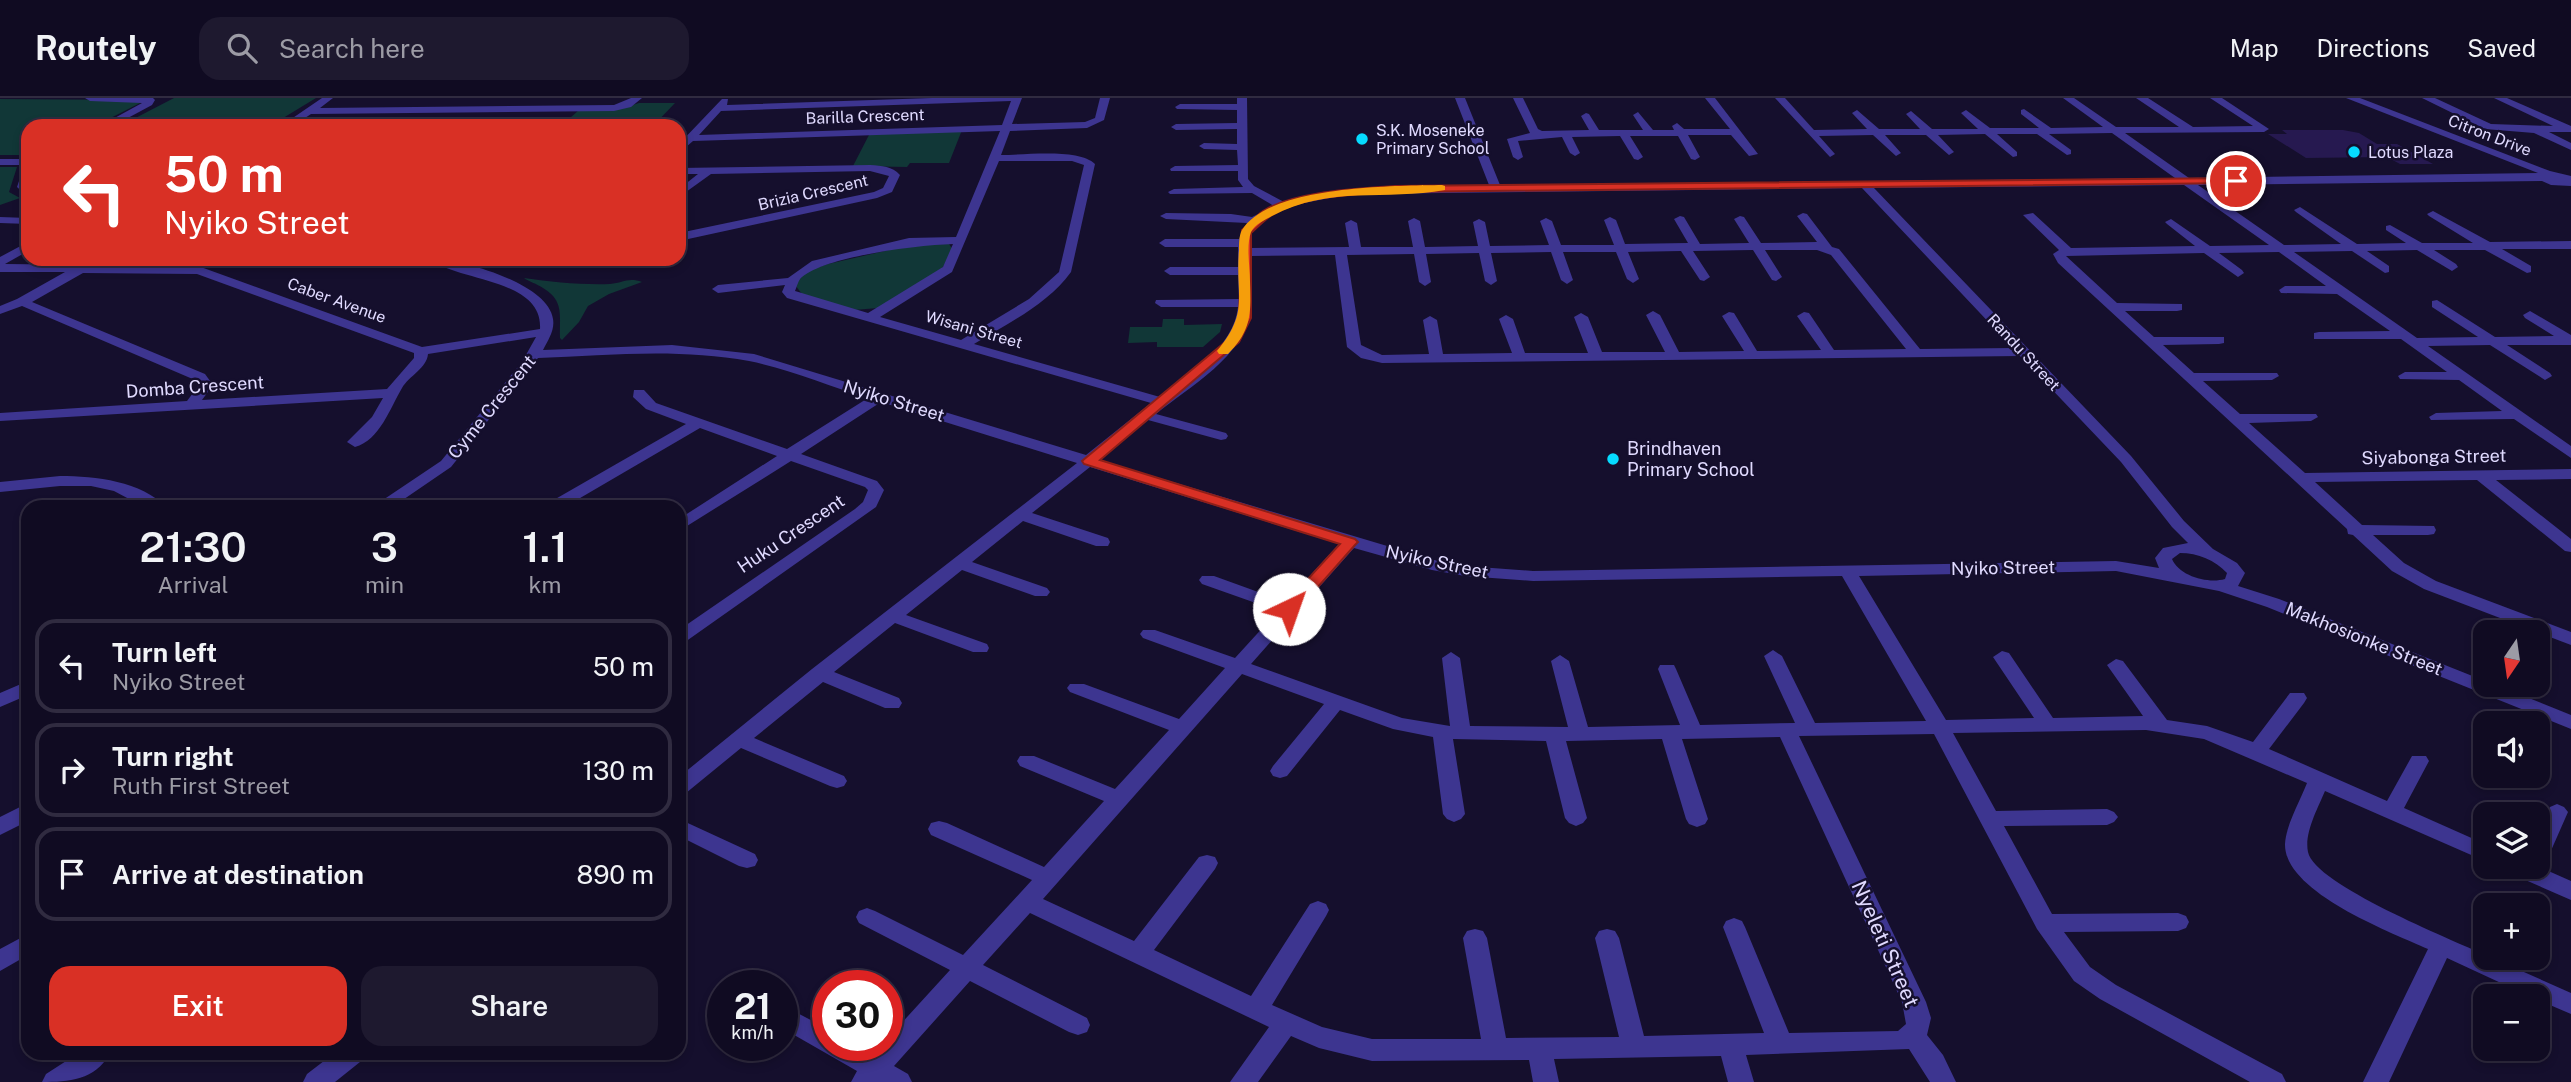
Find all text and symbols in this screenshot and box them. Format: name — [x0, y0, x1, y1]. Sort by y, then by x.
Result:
search box — [199, 17, 689, 80]
text: Routely — [35, 29, 157, 67]
icon: search — [223, 29, 261, 67]
text: Search here — [279, 33, 425, 64]
text: Map — [2230, 34, 2279, 62]
text: Directions — [2317, 34, 2429, 62]
text: Saved — [2467, 34, 2536, 62]
street label: Barilla Crescent — [805, 105, 925, 128]
street label: Citron Drive — [2445, 111, 2534, 160]
place label: S.K. Moseneke Primary School — [1376, 121, 1490, 158]
marker: S.K. Moseneke Primary School — [1354, 131, 1370, 147]
place label: Lotus Plaza — [2368, 143, 2453, 162]
marker: Lotus Plaza — [2346, 144, 2362, 160]
text: 50 m — [164, 145, 284, 203]
icon: left — [49, 147, 140, 238]
pin — [2206, 151, 2266, 211]
icon: arrive — [2217, 162, 2255, 200]
street label: Brizia Crescent — [756, 171, 870, 214]
text: Nyiko Street — [164, 204, 350, 241]
street label: Caber Avenue — [285, 274, 389, 327]
street label: Wisani Street — [923, 307, 1025, 352]
street label: Randu Street — [1983, 310, 2064, 395]
street label: Cyme Crescent — [443, 351, 540, 463]
street label: Domba Crescent — [125, 371, 265, 402]
street label: Nyiko Street — [841, 375, 947, 426]
place label: Brindhaven Primary School — [1627, 438, 1755, 480]
street label: Siyabonga Street — [2361, 445, 2507, 468]
marker: Brindhaven Primary School — [1605, 451, 1621, 467]
street label: Huku Crescent — [733, 490, 848, 577]
text: 21:30 — [139, 522, 247, 571]
text: 3 — [371, 522, 398, 571]
text: 1.1 — [522, 522, 568, 571]
street label: Nyiko Street — [1384, 540, 1490, 583]
street label: Nyiko Street — [1951, 556, 2055, 579]
text: Arrival — [157, 571, 228, 598]
text: min — [365, 571, 404, 598]
text: km — [529, 571, 561, 598]
position arrow — [1252, 572, 1326, 646]
street label: Makhosionke Street — [2283, 597, 2446, 680]
north arrow — [2473, 620, 2550, 696]
map controls — [2473, 620, 2550, 1061]
text: Turn left — [112, 637, 217, 668]
icon: left — [53, 647, 91, 685]
text: 50 m — [593, 651, 654, 682]
text: Nyiko Street — [112, 668, 246, 695]
button: sound — [2473, 711, 2550, 788]
text: Turn right — [112, 741, 234, 772]
icon: right — [53, 751, 91, 789]
text: 130 m — [582, 755, 654, 786]
text: Ruth First Street — [112, 772, 290, 799]
button: layers — [2473, 802, 2550, 879]
icon: arrive — [53, 855, 91, 893]
text: Arrive at destination — [112, 859, 364, 890]
text: 890 m — [577, 859, 654, 890]
street label: Nyeleti Street — [1846, 877, 1924, 1011]
button: + — [2473, 893, 2550, 970]
button: Exit — [49, 966, 347, 1046]
button: Share — [361, 966, 658, 1046]
speed limit sign: 30 — [812, 970, 903, 1061]
button: − — [2473, 984, 2550, 1061]
text: 21 — [734, 986, 771, 1027]
text: km/h — [731, 1022, 774, 1043]

